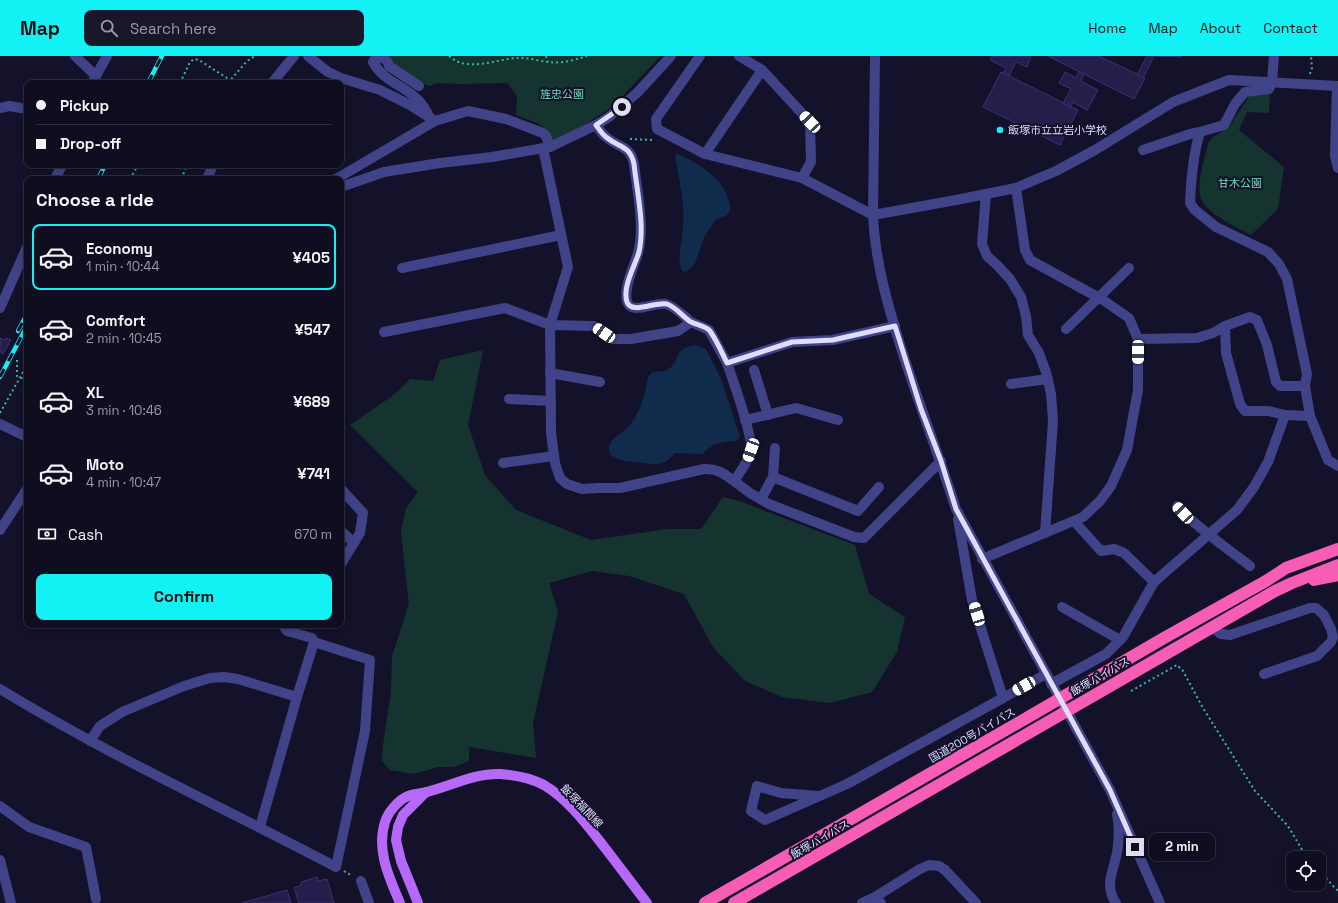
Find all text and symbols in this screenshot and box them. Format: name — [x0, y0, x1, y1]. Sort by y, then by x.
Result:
search box — [84, 10, 364, 46]
text: Map — [20, 16, 60, 41]
icon: search — [98, 17, 120, 39]
text: Search here — [130, 19, 216, 38]
text: Home — [1088, 19, 1126, 37]
text: Map — [1148, 19, 1178, 37]
text: About — [1200, 19, 1241, 37]
text: Contact — [1263, 19, 1318, 37]
park label: 旌忠公園 — [540, 87, 584, 101]
text: Pickup — [60, 96, 109, 115]
route start — [613, 98, 631, 116]
car — [797, 109, 823, 135]
place label: 飯塚市立立岩小学校 — [1008, 123, 1107, 137]
marker: 飯塚市立立岩小学校 — [995, 125, 1005, 135]
text: Drop-off — [60, 134, 121, 153]
park label: 甘木公園 — [1218, 176, 1262, 190]
text: Choose a ride — [36, 188, 154, 211]
icon: car — [38, 239, 74, 275]
text: Economy — [86, 239, 153, 258]
text: ¥405 — [292, 248, 330, 267]
text: 1 min · 10:44 — [86, 258, 160, 275]
icon: car — [38, 311, 74, 347]
text: Comfort — [86, 311, 146, 330]
text: ¥547 — [294, 320, 330, 339]
car — [591, 321, 617, 345]
text: 2 min · 10:45 — [86, 330, 162, 347]
car — [1132, 340, 1144, 364]
icon: car — [38, 383, 74, 419]
text: XL — [86, 383, 104, 402]
text: ¥689 — [293, 392, 330, 411]
text: 3 min · 10:46 — [86, 402, 162, 419]
car — [741, 437, 761, 463]
icon: car — [38, 455, 74, 491]
text: Moto — [86, 455, 124, 474]
text: ¥741 — [297, 464, 330, 483]
text: 4 min · 10:47 — [86, 474, 161, 491]
car — [1170, 500, 1196, 526]
icon: cash — [36, 523, 58, 545]
text: Cash — [68, 525, 103, 544]
text: 670 m — [294, 526, 332, 543]
button: Confirm — [36, 574, 332, 620]
car — [968, 601, 986, 627]
street label: 飯塚バイパス — [1068, 653, 1132, 699]
car — [1011, 675, 1037, 697]
street label: 国道200号バイパス — [926, 705, 1018, 765]
street label: 飯塚福間線 — [558, 781, 606, 831]
street label: 飯塚バイパス — [788, 816, 852, 862]
callout: 2 min — [1149, 833, 1215, 861]
route end — [1126, 838, 1144, 856]
text: 2 min — [1165, 838, 1199, 855]
map controls — [1286, 851, 1326, 891]
button: locate — [1286, 851, 1326, 891]

